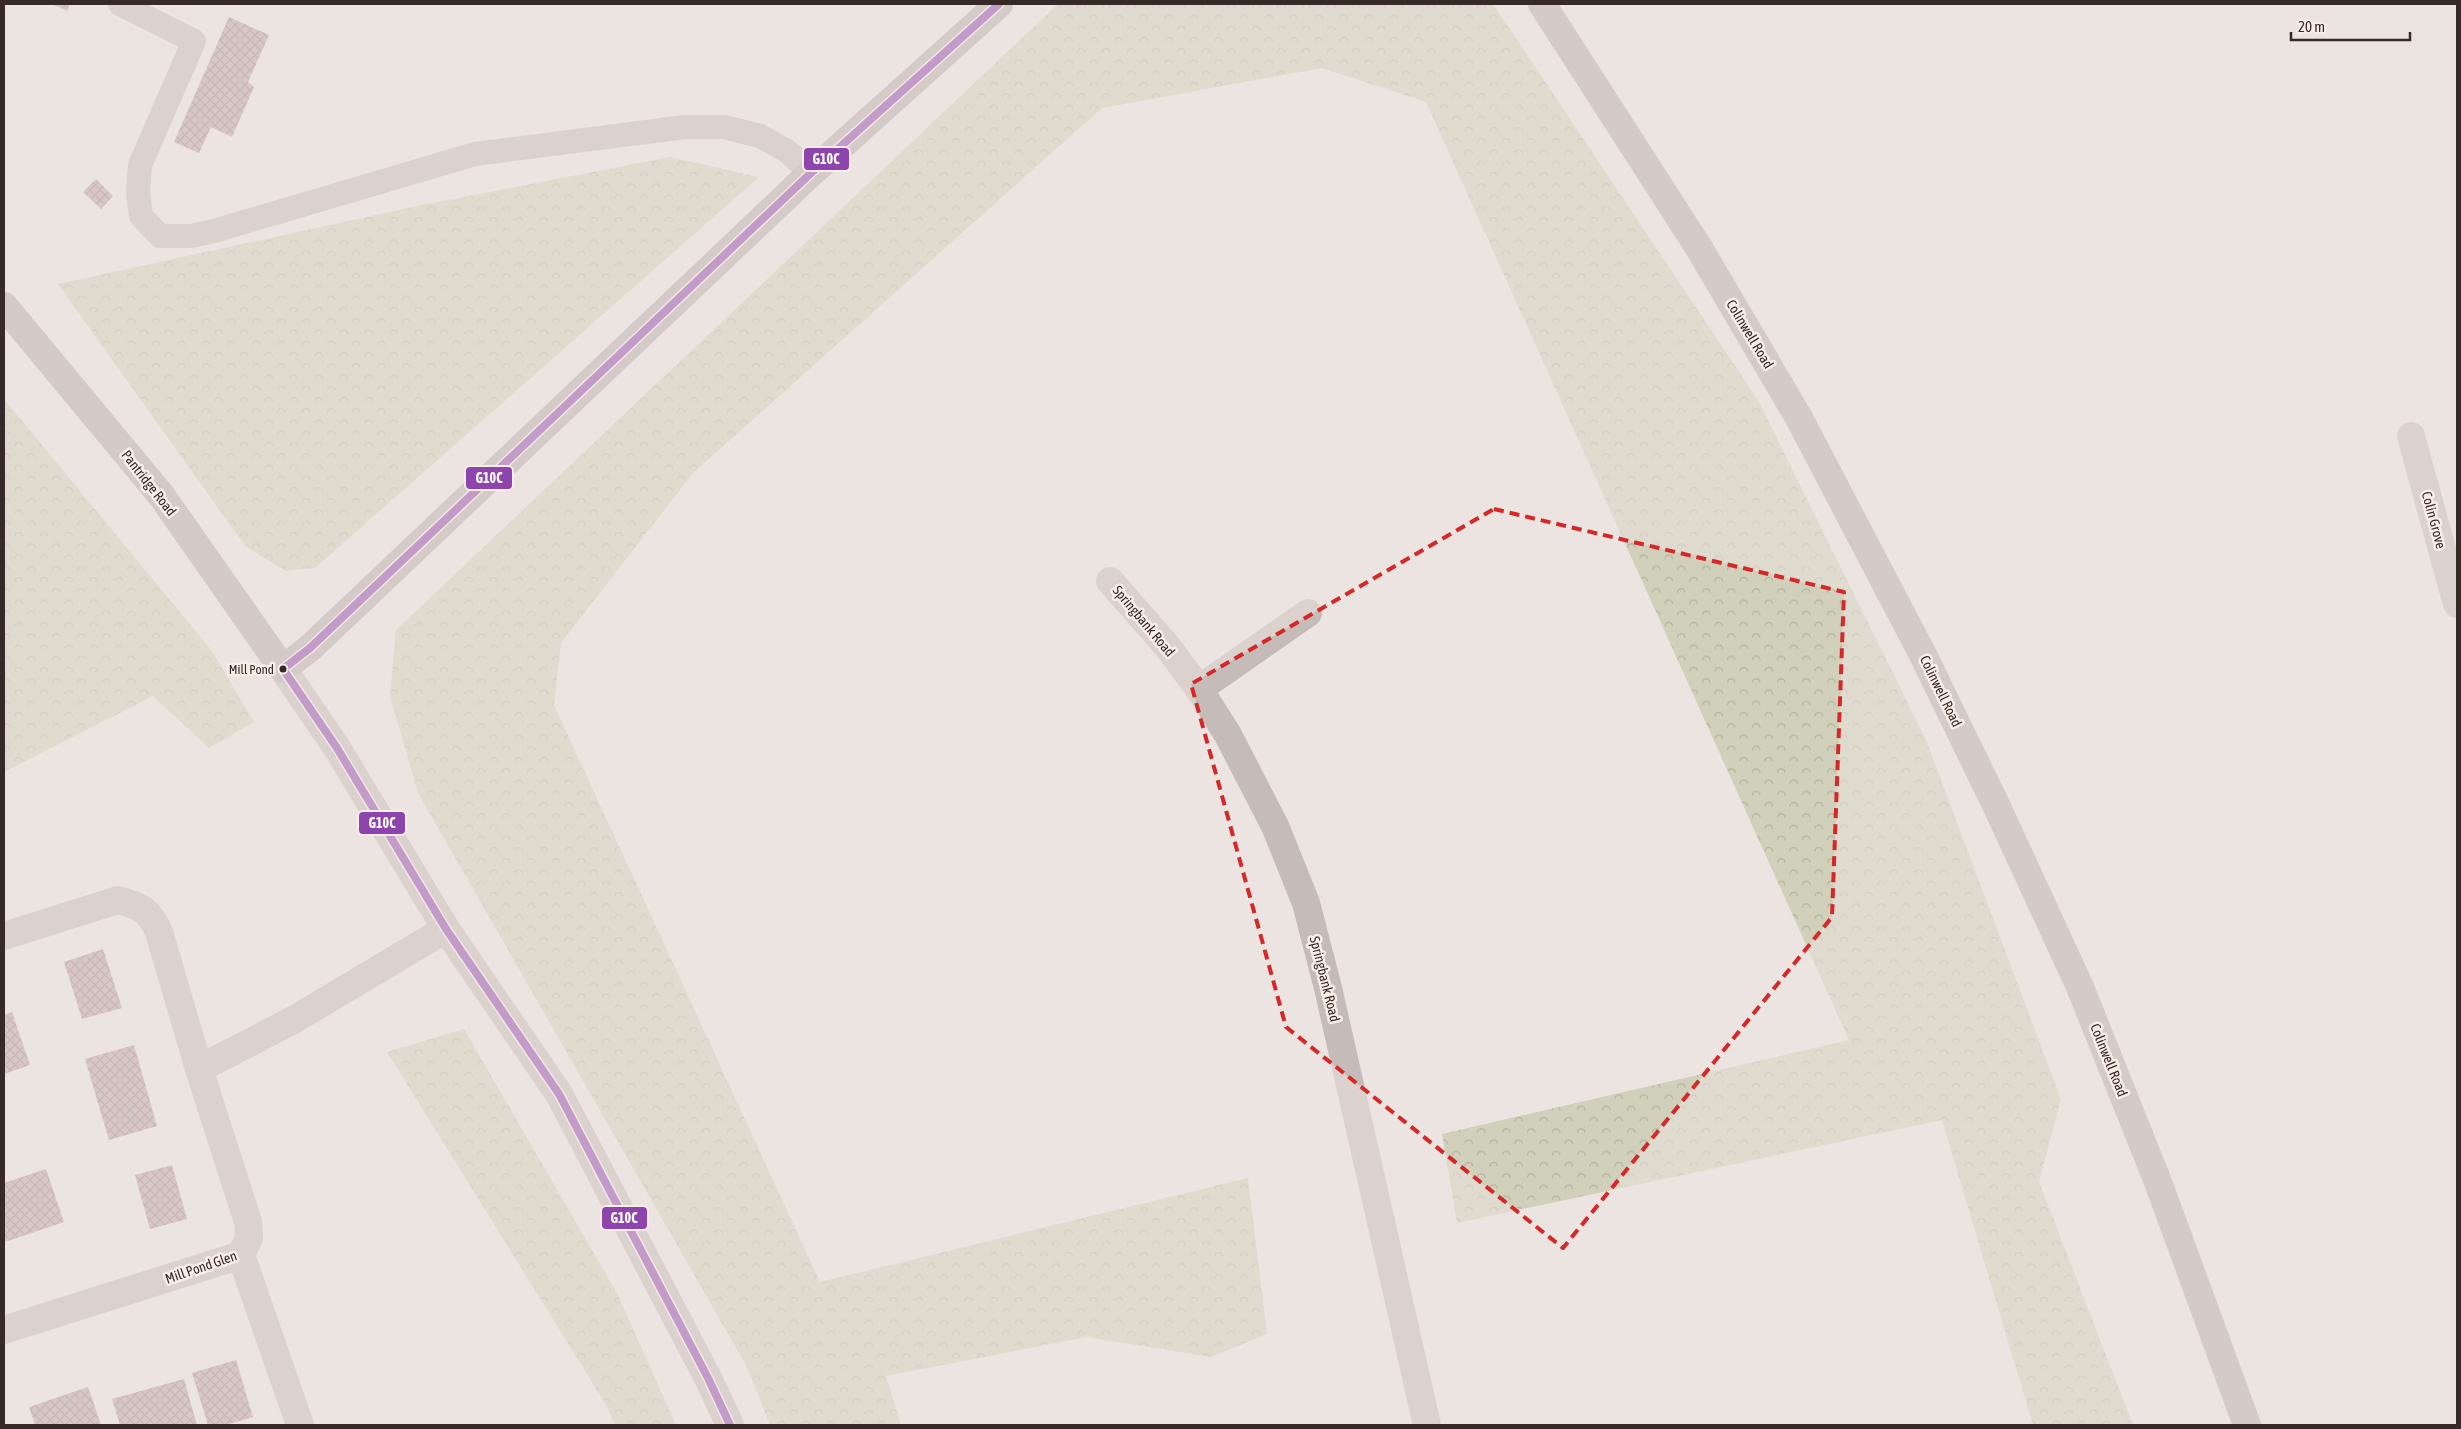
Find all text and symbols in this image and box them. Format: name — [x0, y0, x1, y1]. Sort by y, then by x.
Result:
scale bar — [2291, 10, 2410, 42]
text: 20 m — [2298, 18, 2325, 35]
line badge: G10C — [803, 147, 850, 171]
text: G10C — [813, 151, 840, 167]
street label: Colinwell Road — [1723, 297, 1777, 371]
street label: Pantridge Road — [118, 447, 180, 519]
line badge: G10C — [465, 466, 513, 490]
text: G10C — [476, 470, 503, 486]
street label: Colin Grove — [2419, 490, 2449, 550]
street label: Springbank Road — [1110, 582, 1178, 660]
street label: Colinwell Road — [1917, 653, 1965, 729]
place label: Mill Pond — [229, 662, 274, 677]
marker: Mill Pond — [278, 664, 288, 674]
line badge: G10C — [358, 811, 406, 835]
text: G10C — [369, 815, 396, 831]
street label: Springbank Road — [1307, 935, 1343, 1023]
street label: Colinwell Road — [2087, 1021, 2131, 1099]
line badge: G10C — [601, 1206, 648, 1230]
text: G10C — [611, 1210, 638, 1226]
street label: Mill Pond Glen — [163, 1247, 239, 1287]

